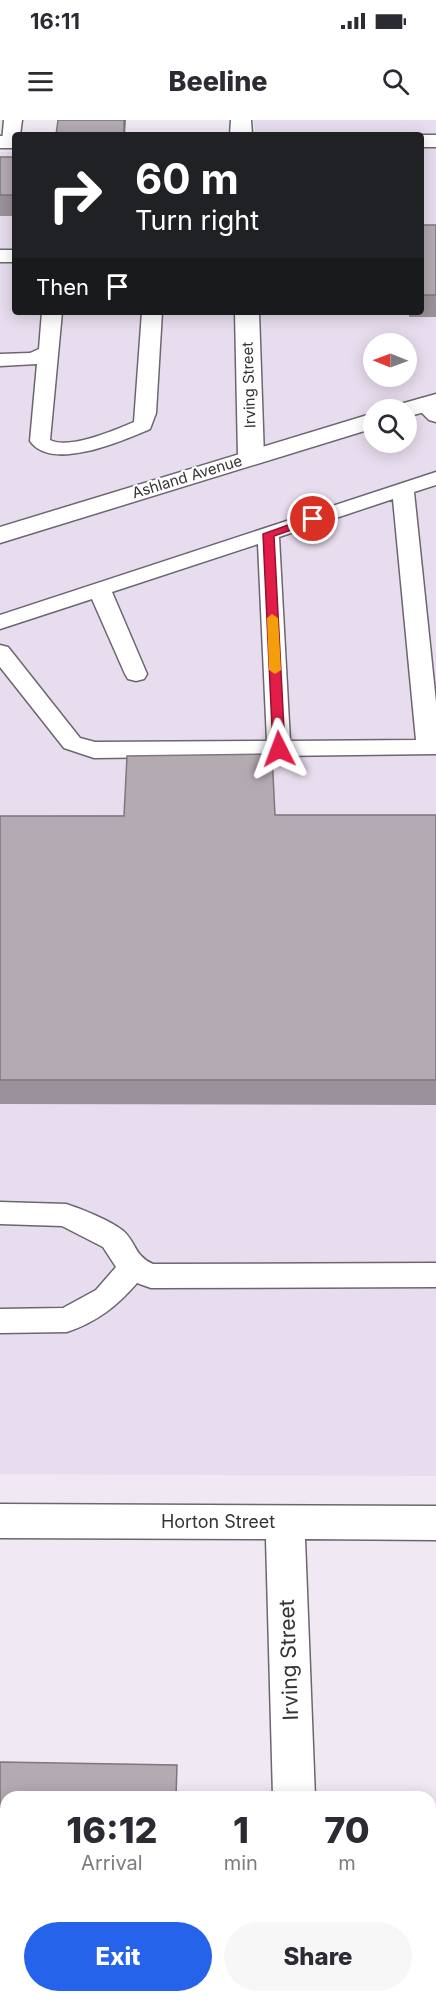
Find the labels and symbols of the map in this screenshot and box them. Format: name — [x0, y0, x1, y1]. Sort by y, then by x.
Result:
north arrow — [363, 333, 417, 387]
street label: Irving Street — [237, 341, 260, 429]
street label: Ashland Avenue — [129, 451, 244, 502]
pin — [287, 493, 338, 544]
position arrow — [247, 717, 311, 781]
street label: Horton Street — [161, 1511, 275, 1532]
street label: Irving Street — [274, 1599, 303, 1721]

